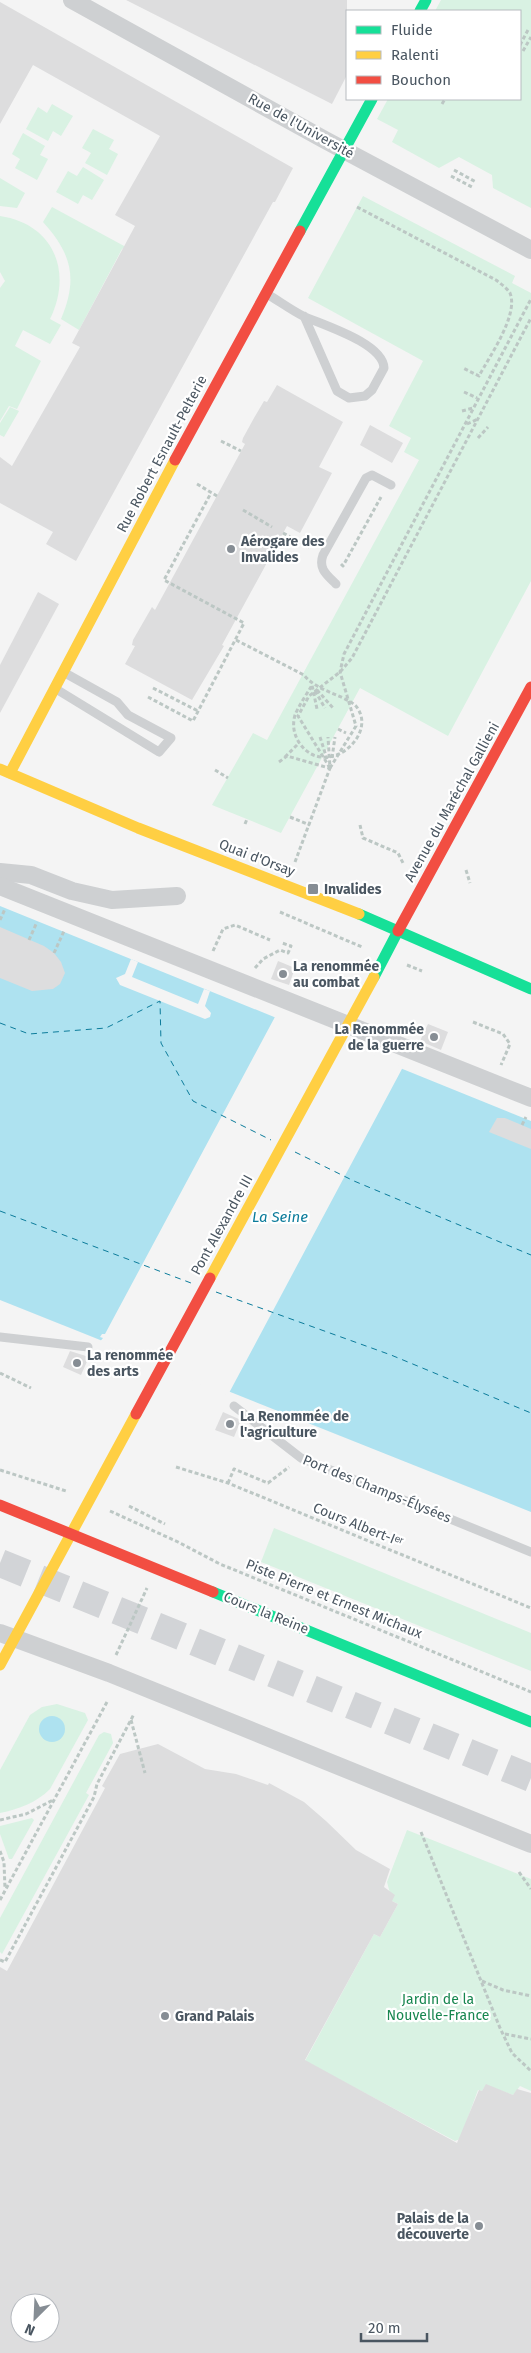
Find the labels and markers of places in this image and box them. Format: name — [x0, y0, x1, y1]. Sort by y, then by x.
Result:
place label: Aérogare des Invalides — [240, 533, 325, 566]
marker: Aérogare des Invalides — [225, 543, 237, 555]
place label: Invalides — [324, 881, 382, 898]
marker: Invalides — [306, 882, 320, 896]
place label: La renommée au combat — [293, 958, 380, 991]
marker: La renommée au combat — [277, 968, 289, 980]
place label: La Renommée de la guerre — [334, 1021, 424, 1054]
marker: La Renommée de la guerre — [428, 1031, 440, 1043]
place label: La renommée des arts — [87, 1347, 174, 1380]
marker: La renommée des arts — [71, 1357, 83, 1369]
place label: La Renommée de l'agriculture — [240, 1408, 349, 1441]
marker: La Renommée de l'agriculture — [224, 1418, 236, 1430]
place label: Grand Palais — [175, 2008, 255, 2025]
marker: Grand Palais — [159, 2010, 171, 2022]
place label: Palais de la découverte — [397, 2210, 469, 2243]
marker: Palais de la découverte — [473, 2220, 485, 2232]

